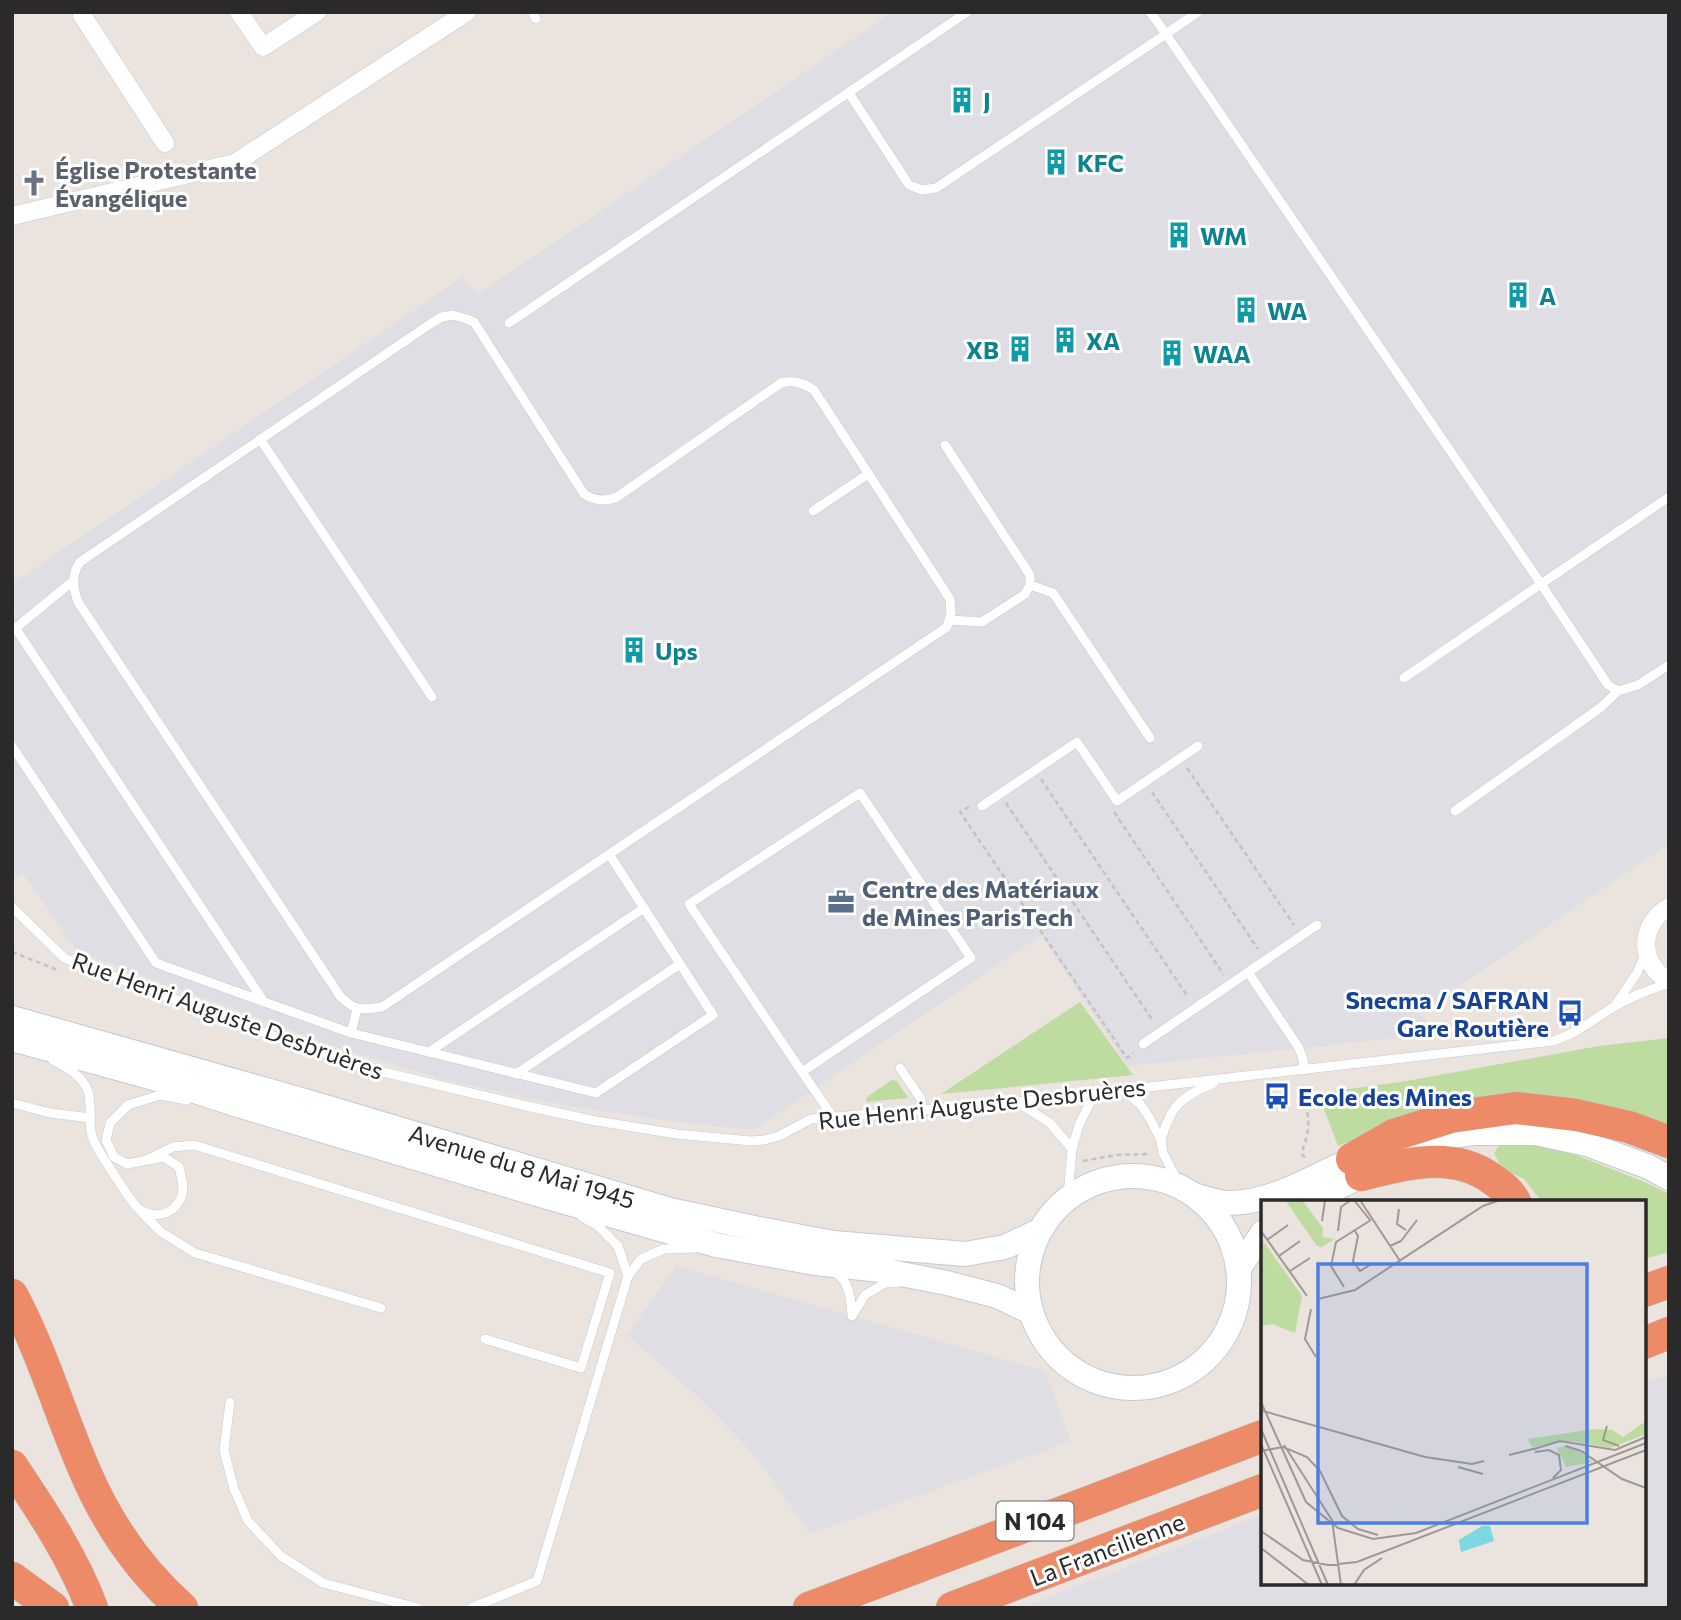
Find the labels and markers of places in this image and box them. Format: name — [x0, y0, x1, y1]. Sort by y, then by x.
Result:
building icon: J — [947, 85, 977, 115]
place label: J — [983, 86, 991, 115]
building icon: KFC — [1041, 147, 1071, 177]
place label: KFC — [1077, 148, 1124, 177]
place label: Église Protestante Évangélique — [55, 155, 257, 212]
church icon: Église Protestante Évangélique — [19, 168, 49, 198]
building icon: WM — [1164, 220, 1194, 250]
place label: WM — [1200, 221, 1247, 250]
building icon: A — [1503, 280, 1533, 310]
place label: A — [1539, 281, 1556, 310]
building icon: WA — [1231, 295, 1261, 325]
place label: WA — [1267, 296, 1308, 325]
building icon: XA — [1050, 325, 1080, 355]
place label: XA — [1086, 326, 1120, 355]
building icon: XB — [1005, 334, 1035, 364]
place label: XB — [966, 335, 999, 364]
building icon: WAA — [1157, 338, 1187, 368]
place label: WAA — [1193, 339, 1251, 368]
building icon: Ups — [619, 635, 649, 665]
place label: Ups — [655, 636, 698, 665]
place label: Centre des Matériaux de Mines ParisTech — [862, 874, 1099, 931]
office icon: Centre des Matériaux de Mines ParisTech — [826, 887, 856, 917]
place label: Snecma / SAFRAN Gare Routière — [1345, 985, 1549, 1042]
bus stop icon: Snecma / SAFRAN Gare Routière — [1555, 998, 1585, 1028]
bus stop icon: Ecole des Mines — [1262, 1081, 1292, 1111]
place label: Ecole des Mines — [1298, 1082, 1472, 1111]

